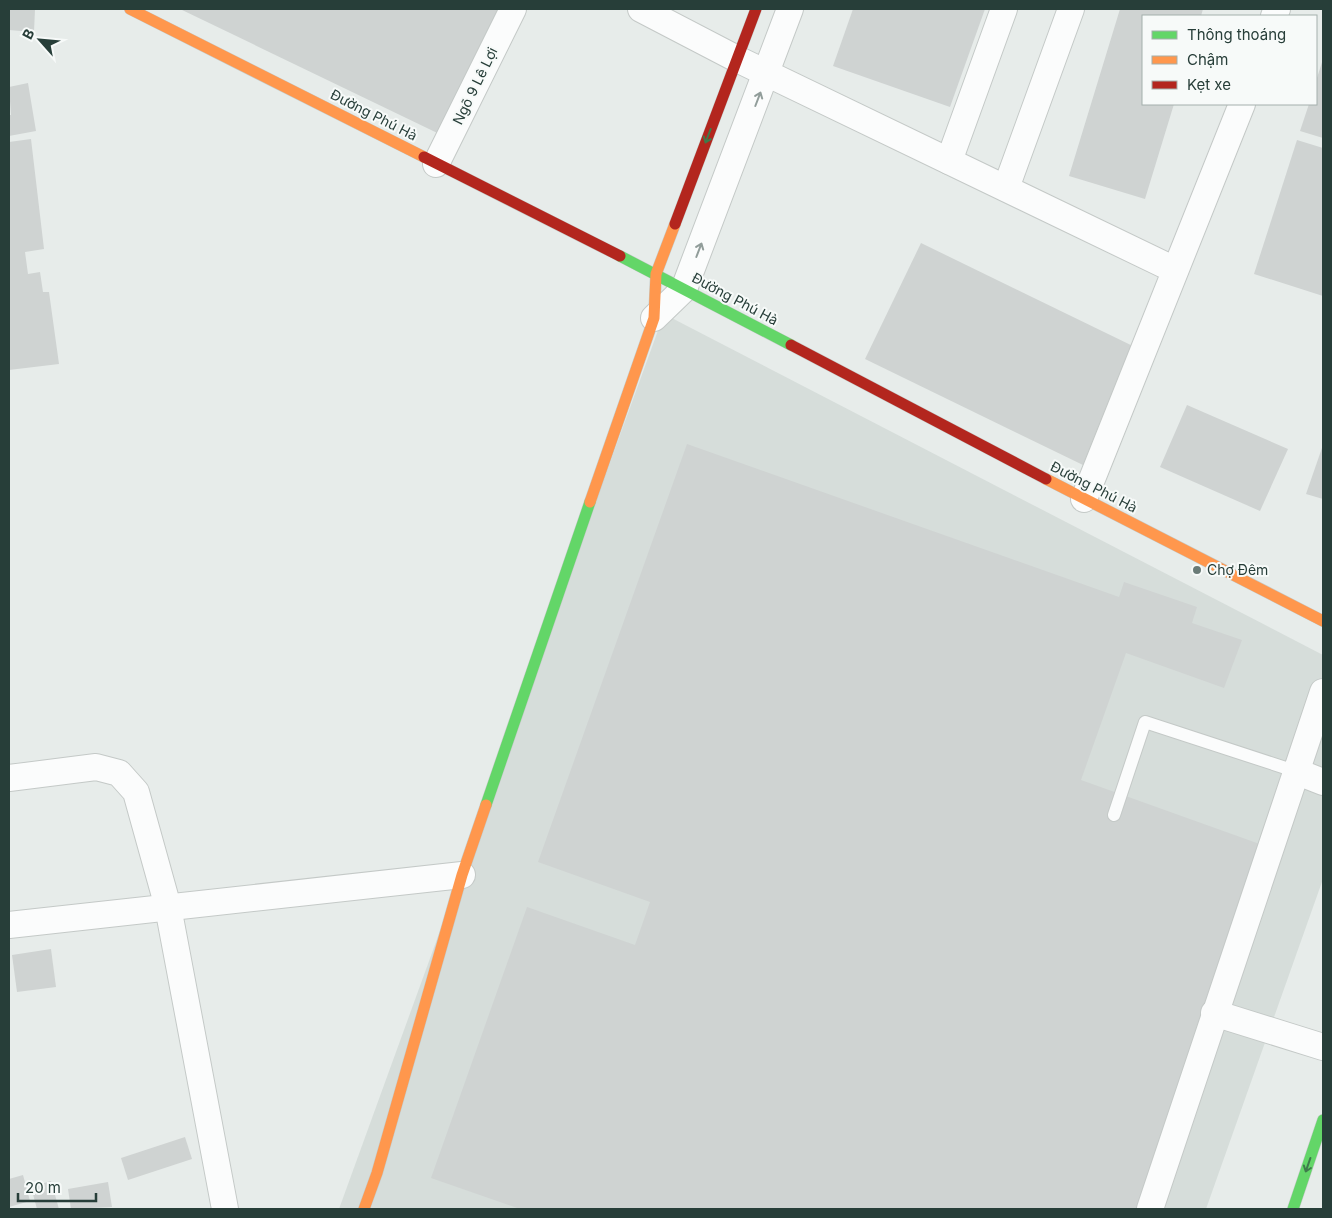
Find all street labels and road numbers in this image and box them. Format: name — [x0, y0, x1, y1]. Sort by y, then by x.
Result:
street label: Ngõ 9 Lê Lợi — [449, 44, 501, 127]
street label: Đường Phú Hà — [328, 85, 420, 144]
street label: Đường Phú Hà — [689, 269, 781, 328]
street label: Đường Phú Hà — [1048, 457, 1140, 516]

